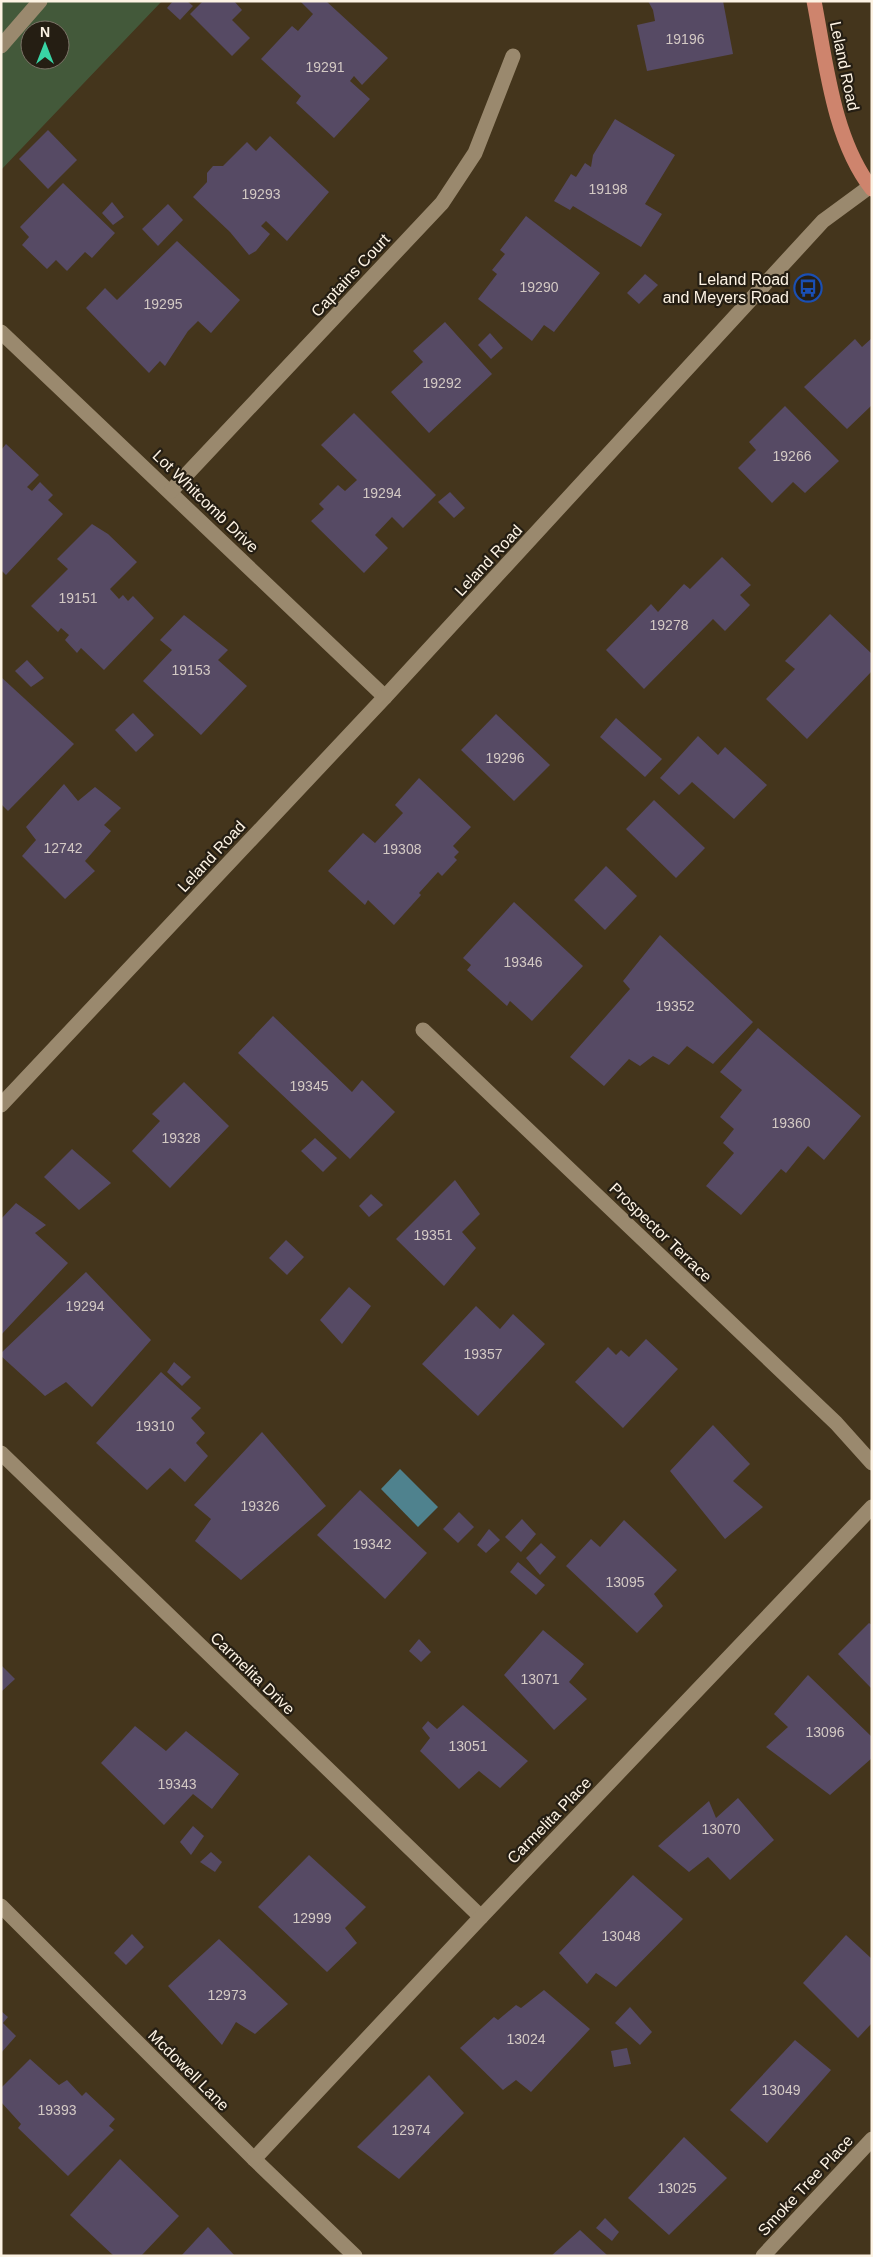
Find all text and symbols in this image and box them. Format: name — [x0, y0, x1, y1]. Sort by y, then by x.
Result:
north arrow — [20, 20, 70, 70]
street label: Leland Road — [827, 20, 862, 112]
text: N — [40, 24, 50, 40]
house number: 19196 — [666, 31, 705, 47]
house number: 19291 — [306, 59, 345, 75]
house number: 19198 — [589, 181, 628, 197]
house number: 19293 — [242, 186, 281, 202]
street label: Captains Court — [308, 230, 393, 320]
place label: Leland Road and Meyers Road — [663, 271, 789, 306]
bus stop icon: Leland Road and Meyers Road — [793, 273, 823, 303]
house number: 19290 — [520, 279, 559, 295]
house number: 19295 — [144, 296, 183, 312]
house number: 19292 — [423, 375, 462, 391]
street label: Lot Whitcomb Drive — [150, 447, 262, 556]
house number: 19266 — [773, 448, 812, 464]
house number: 19294 — [363, 485, 402, 501]
street label: Leland Road — [451, 521, 526, 599]
house number: 19151 — [59, 590, 98, 606]
house number: 19278 — [650, 617, 689, 633]
house number: 19153 — [172, 662, 211, 678]
house number: 19296 — [486, 750, 525, 766]
street label: Leland Road — [174, 817, 249, 895]
house number: 12742 — [44, 840, 83, 856]
house number: 19308 — [383, 841, 422, 857]
house number: 19346 — [504, 954, 543, 970]
house number: 19352 — [656, 998, 695, 1014]
house number: 19345 — [290, 1078, 329, 1094]
house number: 19360 — [772, 1115, 811, 1131]
house number: 19328 — [162, 1130, 201, 1146]
street label: Prospector Terrace — [606, 1179, 715, 1285]
house number: 19351 — [414, 1227, 453, 1243]
house number: 19294 — [66, 1298, 105, 1314]
house number: 19357 — [464, 1346, 503, 1362]
house number: 19310 — [136, 1418, 175, 1434]
house number: 19326 — [241, 1498, 280, 1514]
house number: 19342 — [353, 1536, 392, 1552]
house number: 13095 — [606, 1574, 645, 1590]
street label: Carmelita Drive — [207, 1629, 298, 1718]
house number: 13071 — [521, 1671, 560, 1687]
house number: 13096 — [806, 1724, 845, 1740]
house number: 13051 — [449, 1738, 488, 1754]
street label: Carmelita Place — [504, 1774, 595, 1867]
house number: 19343 — [158, 1776, 197, 1792]
house number: 13070 — [702, 1821, 741, 1837]
house number: 12999 — [293, 1910, 332, 1926]
house number: 13048 — [602, 1928, 641, 1944]
house number: 12973 — [208, 1987, 247, 2003]
street label: Mcdowell Lane — [145, 2027, 232, 2114]
house number: 13024 — [507, 2031, 546, 2047]
house number: 13049 — [762, 2082, 801, 2098]
house number: 19393 — [38, 2102, 77, 2118]
house number: 12974 — [392, 2122, 431, 2138]
street label: Smoke Tree Place — [755, 2132, 856, 2239]
house number: 13025 — [658, 2180, 697, 2196]

